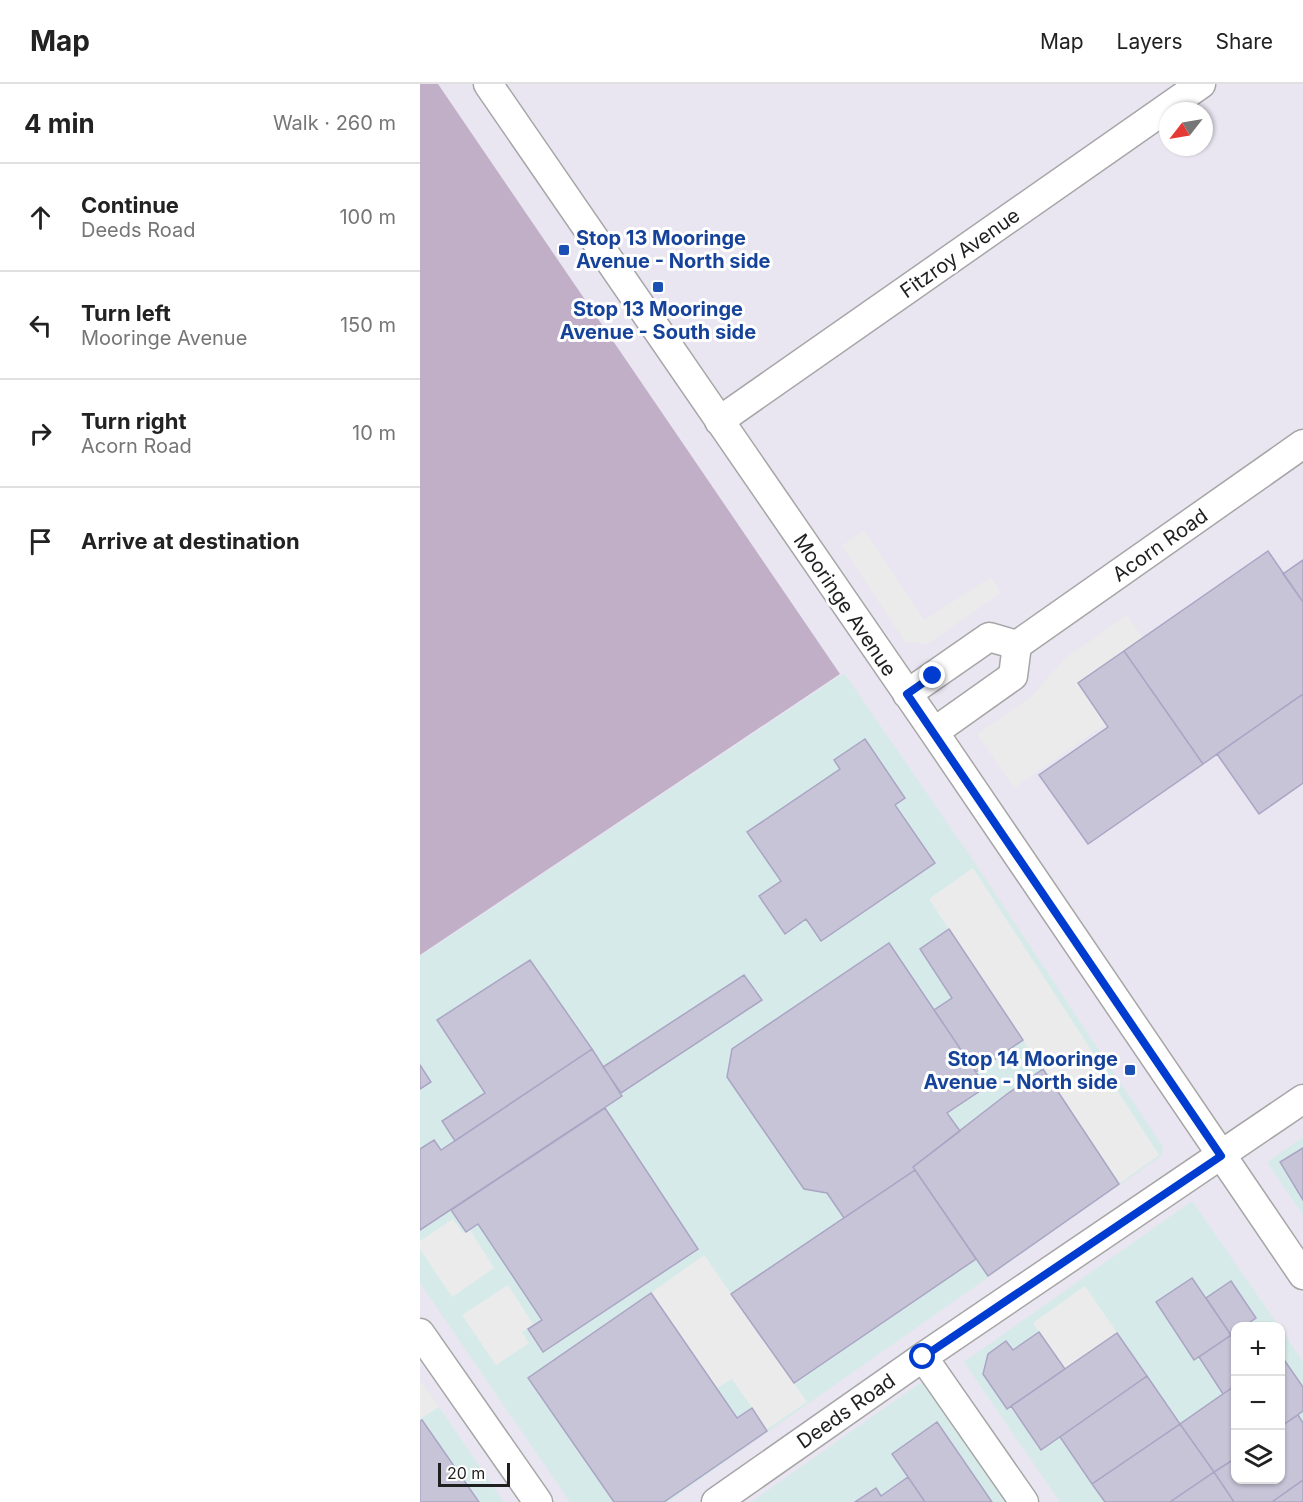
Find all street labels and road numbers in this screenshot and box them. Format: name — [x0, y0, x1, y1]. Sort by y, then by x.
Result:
street label: Fitzroy Avenue — [896, 203, 1024, 303]
street label: Acorn Road — [1108, 503, 1212, 587]
street label: Mooringe Avenue — [789, 529, 901, 681]
street label: Deeds Road — [792, 1368, 900, 1454]

